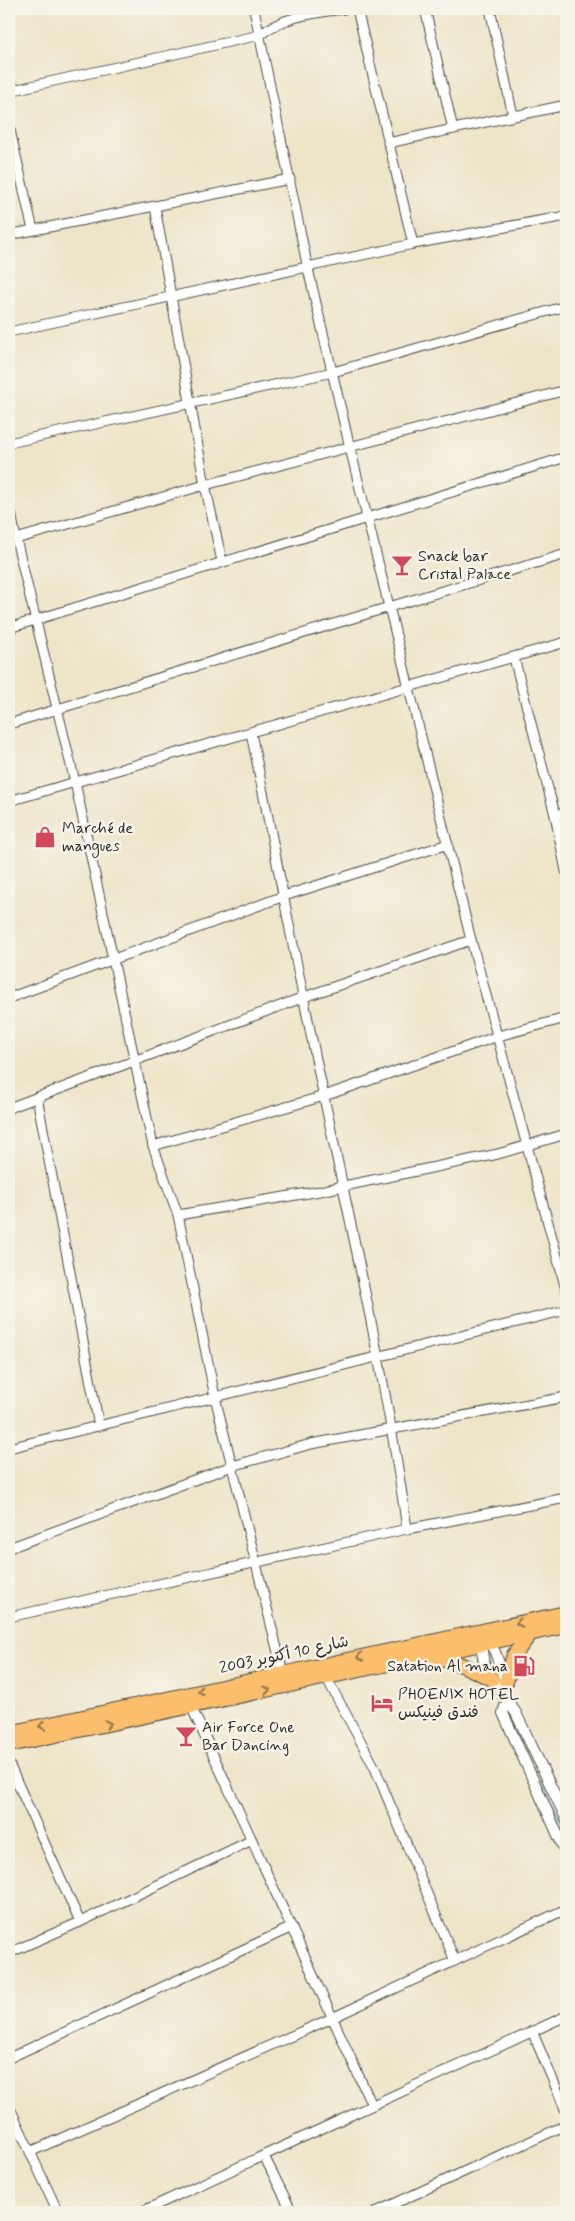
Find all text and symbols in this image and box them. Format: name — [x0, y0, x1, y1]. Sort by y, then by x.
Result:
place label: Snack bar Cristal Palace — [418, 546, 511, 585]
bar icon: Snack bar Cristal Palace — [389, 552, 415, 578]
place label: Marché de mangues — [62, 818, 133, 858]
shop icon: Marché de mangues — [32, 824, 58, 850]
one-way arrow — [514, 1617, 523, 1628]
street label: شارع 10 أكتوبر 2003 — [217, 1631, 351, 1679]
one-way arrow — [355, 1651, 364, 1661]
fuel station icon: Satation Al mana — [511, 1653, 537, 1679]
place label: Satation Al mana — [387, 1656, 508, 1677]
place label: PHOENIX HOTEL فندق فينيكس — [398, 1684, 519, 1723]
one-way arrow — [196, 1685, 205, 1696]
one-way arrow — [262, 1685, 271, 1695]
hotel icon: PHOENIX HOTEL فندق فينيكس — [369, 1690, 395, 1716]
place label: Air Force One Bar Dancing — [202, 1717, 295, 1756]
one-way arrow — [103, 1719, 112, 1730]
one-way arrow — [38, 1720, 47, 1731]
bar icon: Air Force One Bar Dancing — [173, 1723, 199, 1749]

